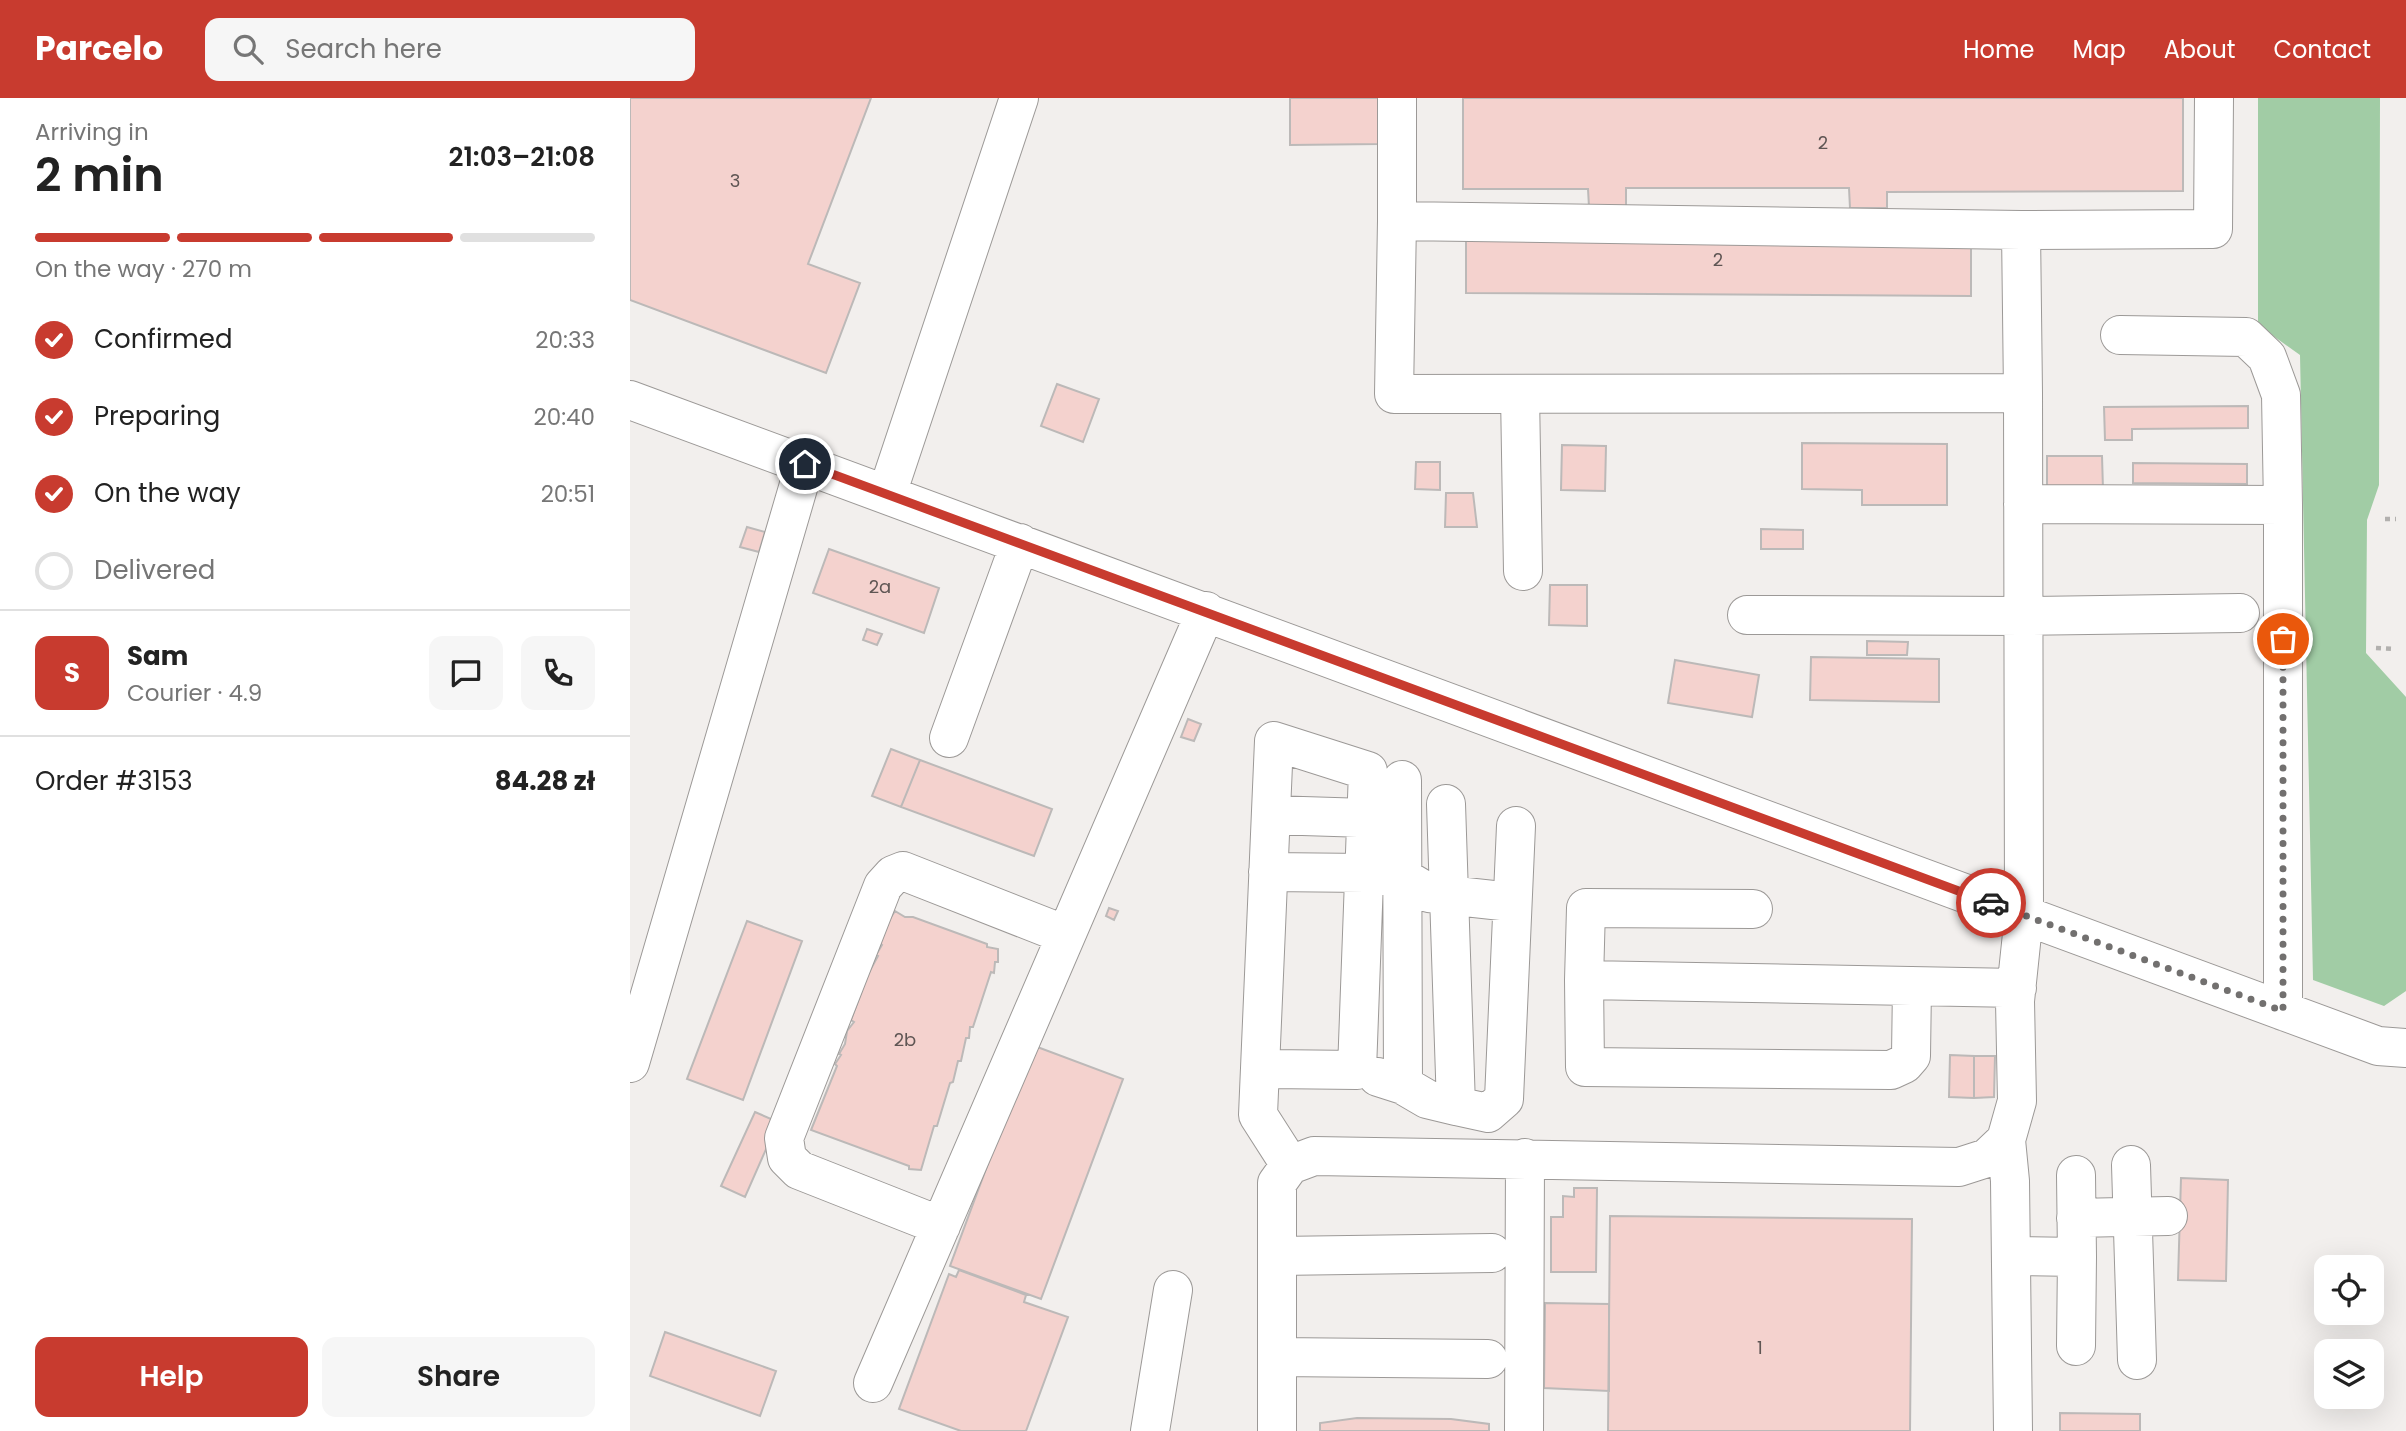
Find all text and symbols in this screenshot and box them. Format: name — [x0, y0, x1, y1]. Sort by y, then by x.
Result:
search box — [205, 18, 695, 81]
text: Parcelo — [35, 25, 163, 72]
icon: search — [229, 30, 267, 68]
text: Search here — [285, 31, 442, 67]
text: Home — [1963, 33, 2035, 66]
text: Map — [2073, 33, 2126, 66]
text: About — [2164, 33, 2235, 66]
text: Contact — [2273, 33, 2371, 66]
text: Arriving in — [35, 116, 149, 148]
house number: 2 — [1818, 130, 1828, 155]
text: 21:03–21:08 — [449, 139, 595, 175]
text: 2 min — [35, 143, 164, 207]
house number: 3 — [730, 168, 740, 193]
house number: 2 — [1713, 247, 1723, 272]
text: On the way · 270 m — [35, 253, 252, 285]
icon: check — [35, 321, 73, 359]
text: Confirmed — [94, 321, 232, 357]
text: 20:33 — [535, 324, 595, 356]
icon: check — [35, 398, 73, 436]
text: Preparing — [94, 398, 220, 434]
text: 20:40 — [534, 401, 595, 433]
pin — [775, 434, 835, 494]
icon: home — [786, 445, 824, 483]
icon: check — [35, 475, 73, 513]
text: On the way — [94, 475, 241, 511]
text: 20:51 — [541, 478, 595, 510]
text: Delivered — [94, 552, 215, 588]
house number: 2a — [869, 574, 891, 599]
pin — [2253, 609, 2313, 669]
icon: bag — [2264, 620, 2302, 658]
button: chat — [429, 636, 503, 710]
button: phone — [521, 636, 595, 710]
text: Sam — [127, 638, 188, 674]
text: S — [64, 655, 80, 691]
text: Courier · 4.9 — [127, 677, 262, 709]
text: Order #3153 — [35, 763, 193, 799]
text: 84.28 zł — [495, 763, 595, 799]
courier — [1956, 868, 2026, 938]
icon: car — [1972, 884, 2010, 922]
house number: 2b — [894, 1027, 916, 1052]
map controls — [2314, 1255, 2384, 1409]
button: locate — [2314, 1255, 2384, 1325]
house number: 1 — [1757, 1335, 1763, 1360]
button: Help — [35, 1337, 308, 1417]
button: Share — [322, 1337, 595, 1417]
button: layers — [2314, 1339, 2384, 1409]

